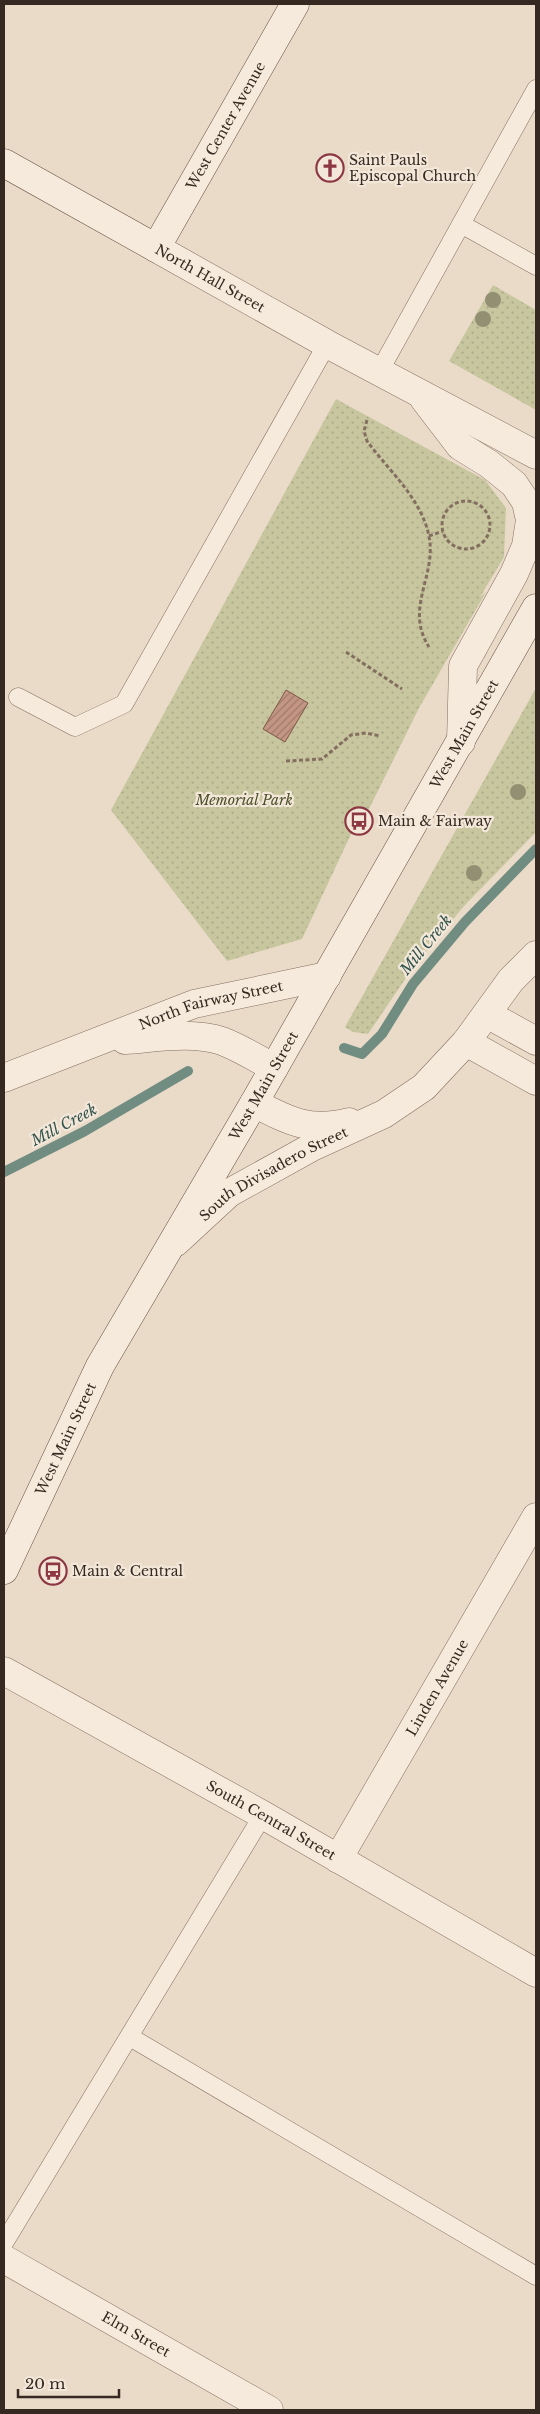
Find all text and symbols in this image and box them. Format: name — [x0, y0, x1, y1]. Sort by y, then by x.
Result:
street label: West Center Avenue — [182, 58, 269, 194]
place label: Saint Pauls Episcopal Church — [349, 151, 477, 185]
church icon: Saint Pauls Episcopal Church — [315, 153, 345, 183]
street label: North Hall Street — [152, 240, 269, 317]
street label: West Main Street — [426, 676, 503, 793]
park label: Memorial Park — [194, 791, 293, 809]
bus stop icon: Main & Fairway — [344, 806, 374, 836]
place label: Main & Fairway — [378, 812, 492, 830]
water label: Mill Creek — [395, 911, 456, 979]
street label: North Fairway Street — [136, 976, 285, 1034]
street label: West Main Street — [225, 1027, 302, 1144]
water label: Mill Creek — [27, 1099, 100, 1150]
street label: South Divisadero Street — [195, 1123, 351, 1225]
street label: West Main Street — [31, 1379, 100, 1499]
bus stop icon: Main & Central — [38, 1556, 68, 1586]
place label: Main & Central — [72, 1562, 183, 1580]
street label: Linden Avenue — [402, 1636, 472, 1739]
street label: South Central Street — [203, 1776, 340, 1865]
street label: Elm Street — [99, 2308, 174, 2361]
scale bar — [18, 2366, 119, 2398]
text: 20 m — [25, 2374, 65, 2393]

